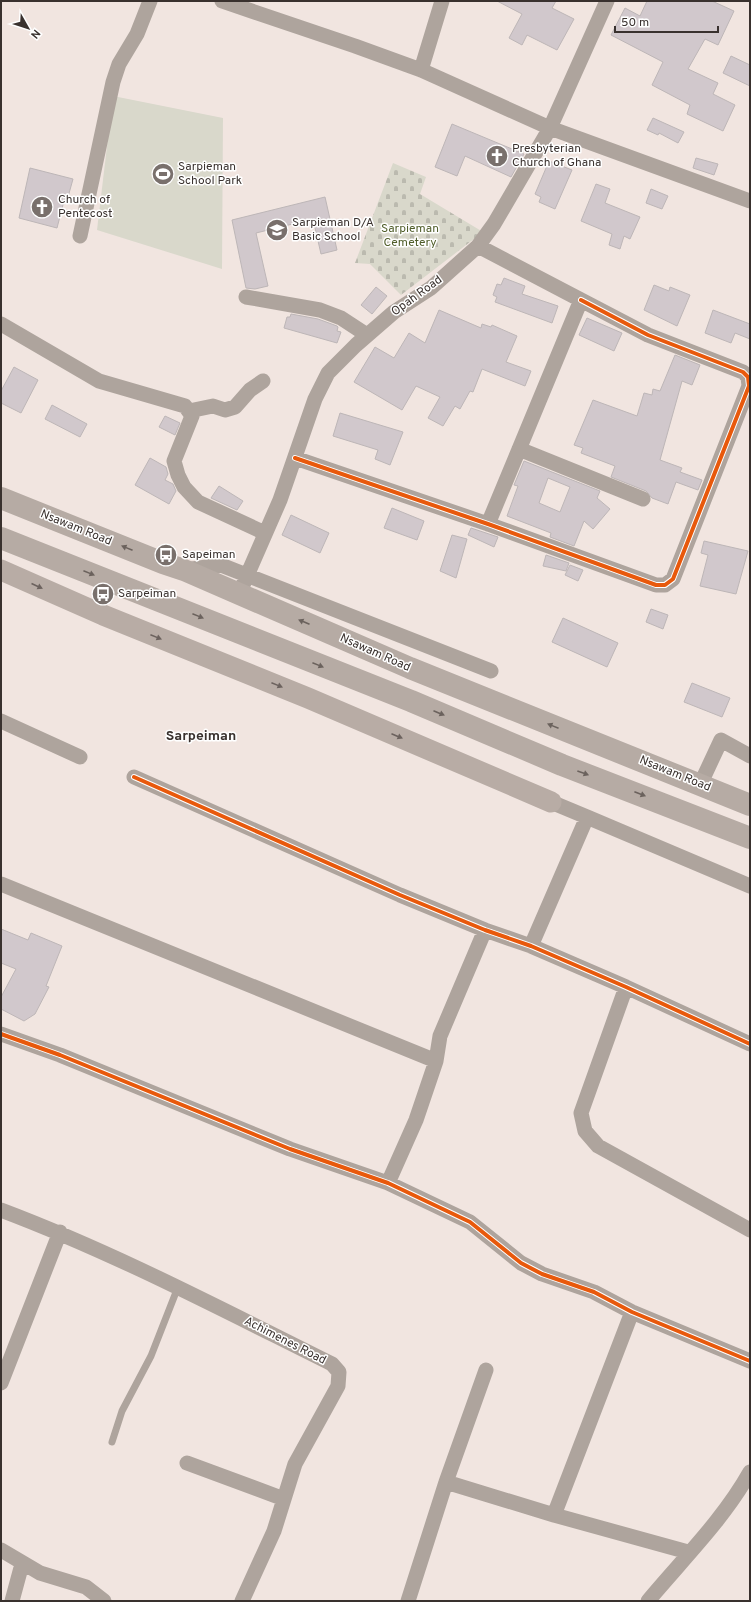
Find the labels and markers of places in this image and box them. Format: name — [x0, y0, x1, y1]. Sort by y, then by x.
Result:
place label: Presbyterian Church of Ghana — [512, 141, 601, 171]
church icon: Presbyterian Church of Ghana — [484, 143, 510, 169]
place label: Sarpieman School Park — [178, 159, 242, 189]
sports icon: Sarpieman School Park — [150, 161, 176, 187]
place label: Church of Pentecost — [58, 192, 113, 222]
church icon: Church of Pentecost — [29, 194, 55, 220]
place label: Sarpieman D/A Basic School — [292, 215, 374, 245]
school or university icon: Sarpieman D/A Basic School — [264, 217, 290, 243]
bus stop icon: Sapeiman — [153, 542, 179, 568]
place label: Sapeiman — [182, 547, 236, 563]
bus stop icon: Sarpeiman — [90, 581, 116, 607]
place label: Sarpeiman — [118, 586, 176, 602]

